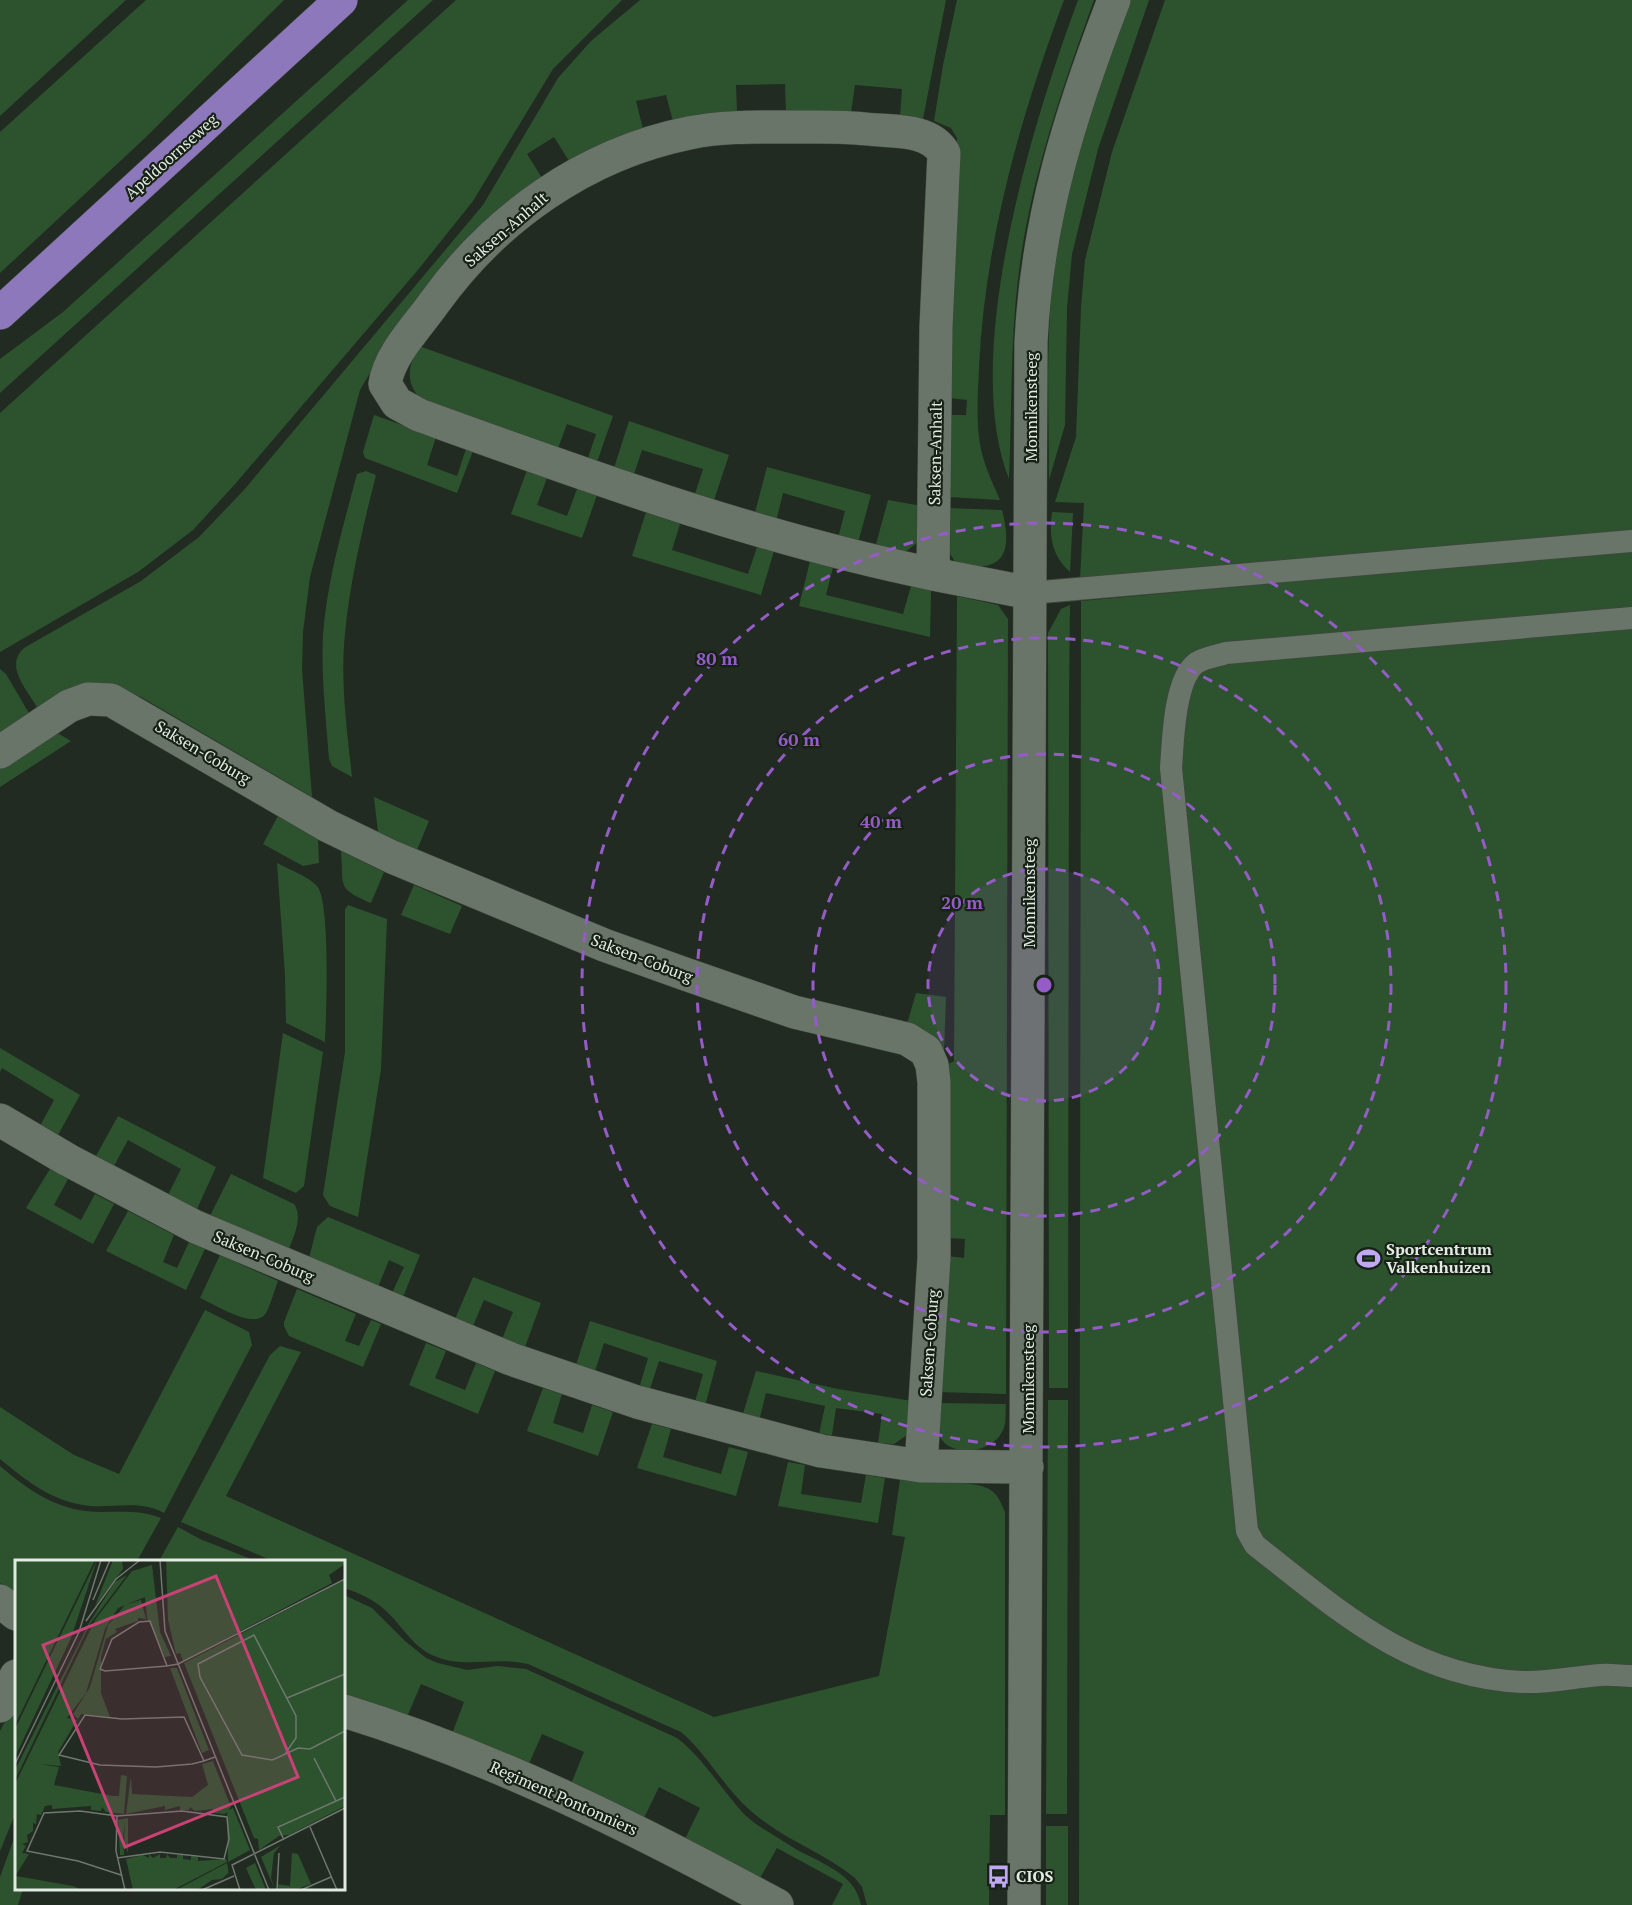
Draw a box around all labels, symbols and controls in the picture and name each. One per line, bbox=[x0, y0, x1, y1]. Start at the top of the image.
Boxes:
street label: Apeldoornseweg bbox=[120, 108, 223, 204]
street label: Saksen-Anhalt bbox=[459, 186, 553, 271]
street label: Monnikensteeg bbox=[1020, 352, 1042, 462]
street label: Saksen-Anhalt bbox=[923, 401, 947, 505]
text: 80 m bbox=[696, 646, 738, 670]
street label: Saksen-Coburg bbox=[151, 715, 255, 789]
text: 60 m bbox=[778, 727, 820, 751]
text: 40 m bbox=[860, 809, 902, 833]
street label: Monnikensteeg bbox=[1018, 838, 1040, 948]
text: 20 m bbox=[941, 890, 983, 914]
street label: Saksen-Coburg bbox=[588, 928, 697, 988]
centre of rings bbox=[1034, 975, 1054, 995]
street label: Saksen-Coburg bbox=[210, 1225, 318, 1287]
place label: Sportcentrum Valkenhuizen bbox=[1386, 1238, 1492, 1278]
sports icon: Sportcentrum Valkenhuizen bbox=[1355, 1245, 1381, 1271]
street label: Saksen-Coburg bbox=[914, 1288, 944, 1397]
street label: Monnikensteeg bbox=[1017, 1324, 1039, 1434]
inset map bbox=[15, 1560, 345, 1890]
street label: Regiment Pontonniers bbox=[487, 1756, 641, 1841]
bus stop icon: CIOS bbox=[985, 1863, 1011, 1889]
place label: CIOS bbox=[1016, 1865, 1053, 1887]

